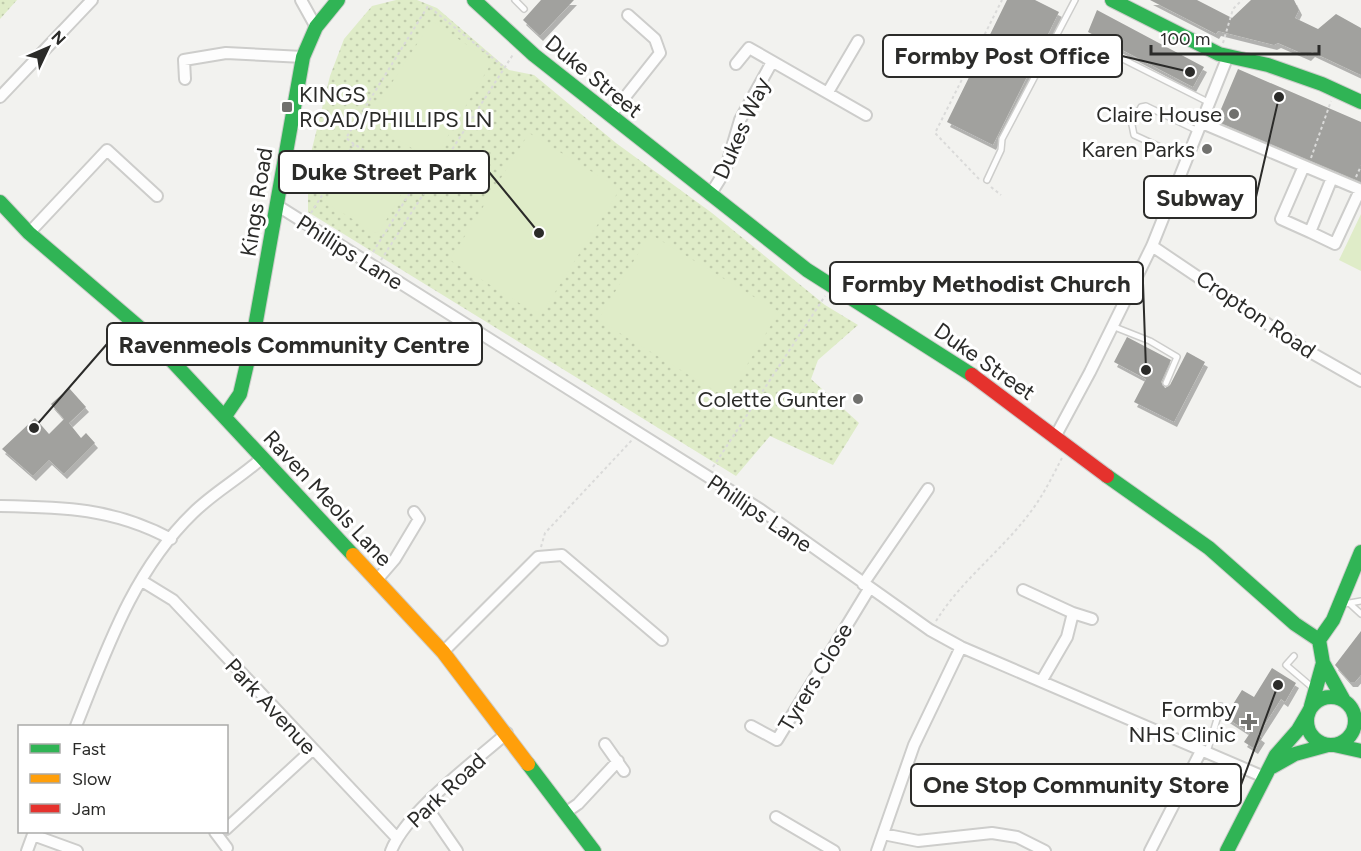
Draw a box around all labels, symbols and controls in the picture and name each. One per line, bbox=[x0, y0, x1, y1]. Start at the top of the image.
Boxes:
north arrow bbox=[18, 18, 78, 78]
scale bar bbox=[1151, 18, 1319, 56]
text: N bbox=[47, 27, 70, 49]
text: 100 m bbox=[1160, 28, 1210, 50]
street label: Duke Street bbox=[540, 29, 648, 124]
callout: Formby Post Office bbox=[883, 35, 1122, 77]
text: Formby Post Office bbox=[894, 41, 1110, 70]
street label: Dukes Way bbox=[707, 73, 776, 183]
place label: KINGS ROAD/PHILLIPS LN bbox=[299, 81, 493, 133]
marker: KINGS ROAD/PHILLIPS LN bbox=[280, 100, 294, 114]
place label: Claire House bbox=[1096, 101, 1222, 128]
marker: Claire House bbox=[1227, 107, 1241, 121]
place label: Karen Parks bbox=[1081, 136, 1195, 163]
marker: Karen Parks bbox=[1200, 142, 1214, 156]
street label: Kings Road bbox=[235, 146, 278, 259]
callout: Duke Street Park bbox=[279, 151, 489, 193]
text: Duke Street Park bbox=[291, 157, 477, 186]
callout: Subway bbox=[1144, 176, 1256, 218]
text: Subway bbox=[1156, 183, 1244, 212]
street label: Phillips Lane bbox=[291, 209, 408, 296]
callout: Formby Methodist Church bbox=[830, 262, 1143, 304]
street label: Cropton Road bbox=[1191, 265, 1321, 364]
text: Formby Methodist Church bbox=[841, 269, 1131, 298]
street label: Duke Street bbox=[929, 317, 1040, 406]
callout: Ravenmeols Community Centre bbox=[107, 323, 482, 365]
text: Ravenmeols Community Centre bbox=[118, 330, 470, 359]
place label: Colette Gunter bbox=[698, 386, 847, 413]
marker: Colette Gunter bbox=[851, 392, 865, 406]
street label: Raven Meols Lane bbox=[258, 425, 398, 572]
street label: Phillips Lane bbox=[702, 469, 817, 558]
street label: Tyrers Close bbox=[772, 618, 858, 736]
street label: Park Avenue bbox=[219, 653, 322, 760]
place label: Formby NHS Clinic bbox=[1128, 696, 1236, 748]
marker: Formby NHS Clinic bbox=[1240, 713, 1258, 731]
legend bbox=[18, 725, 228, 833]
text: Fast bbox=[72, 738, 106, 760]
street label: Park Road bbox=[401, 747, 491, 834]
callout: One Stop Community Store bbox=[911, 764, 1241, 806]
text: Slow bbox=[72, 768, 111, 790]
text: One Stop Community Store bbox=[923, 770, 1229, 799]
text: Jam bbox=[72, 798, 106, 820]

